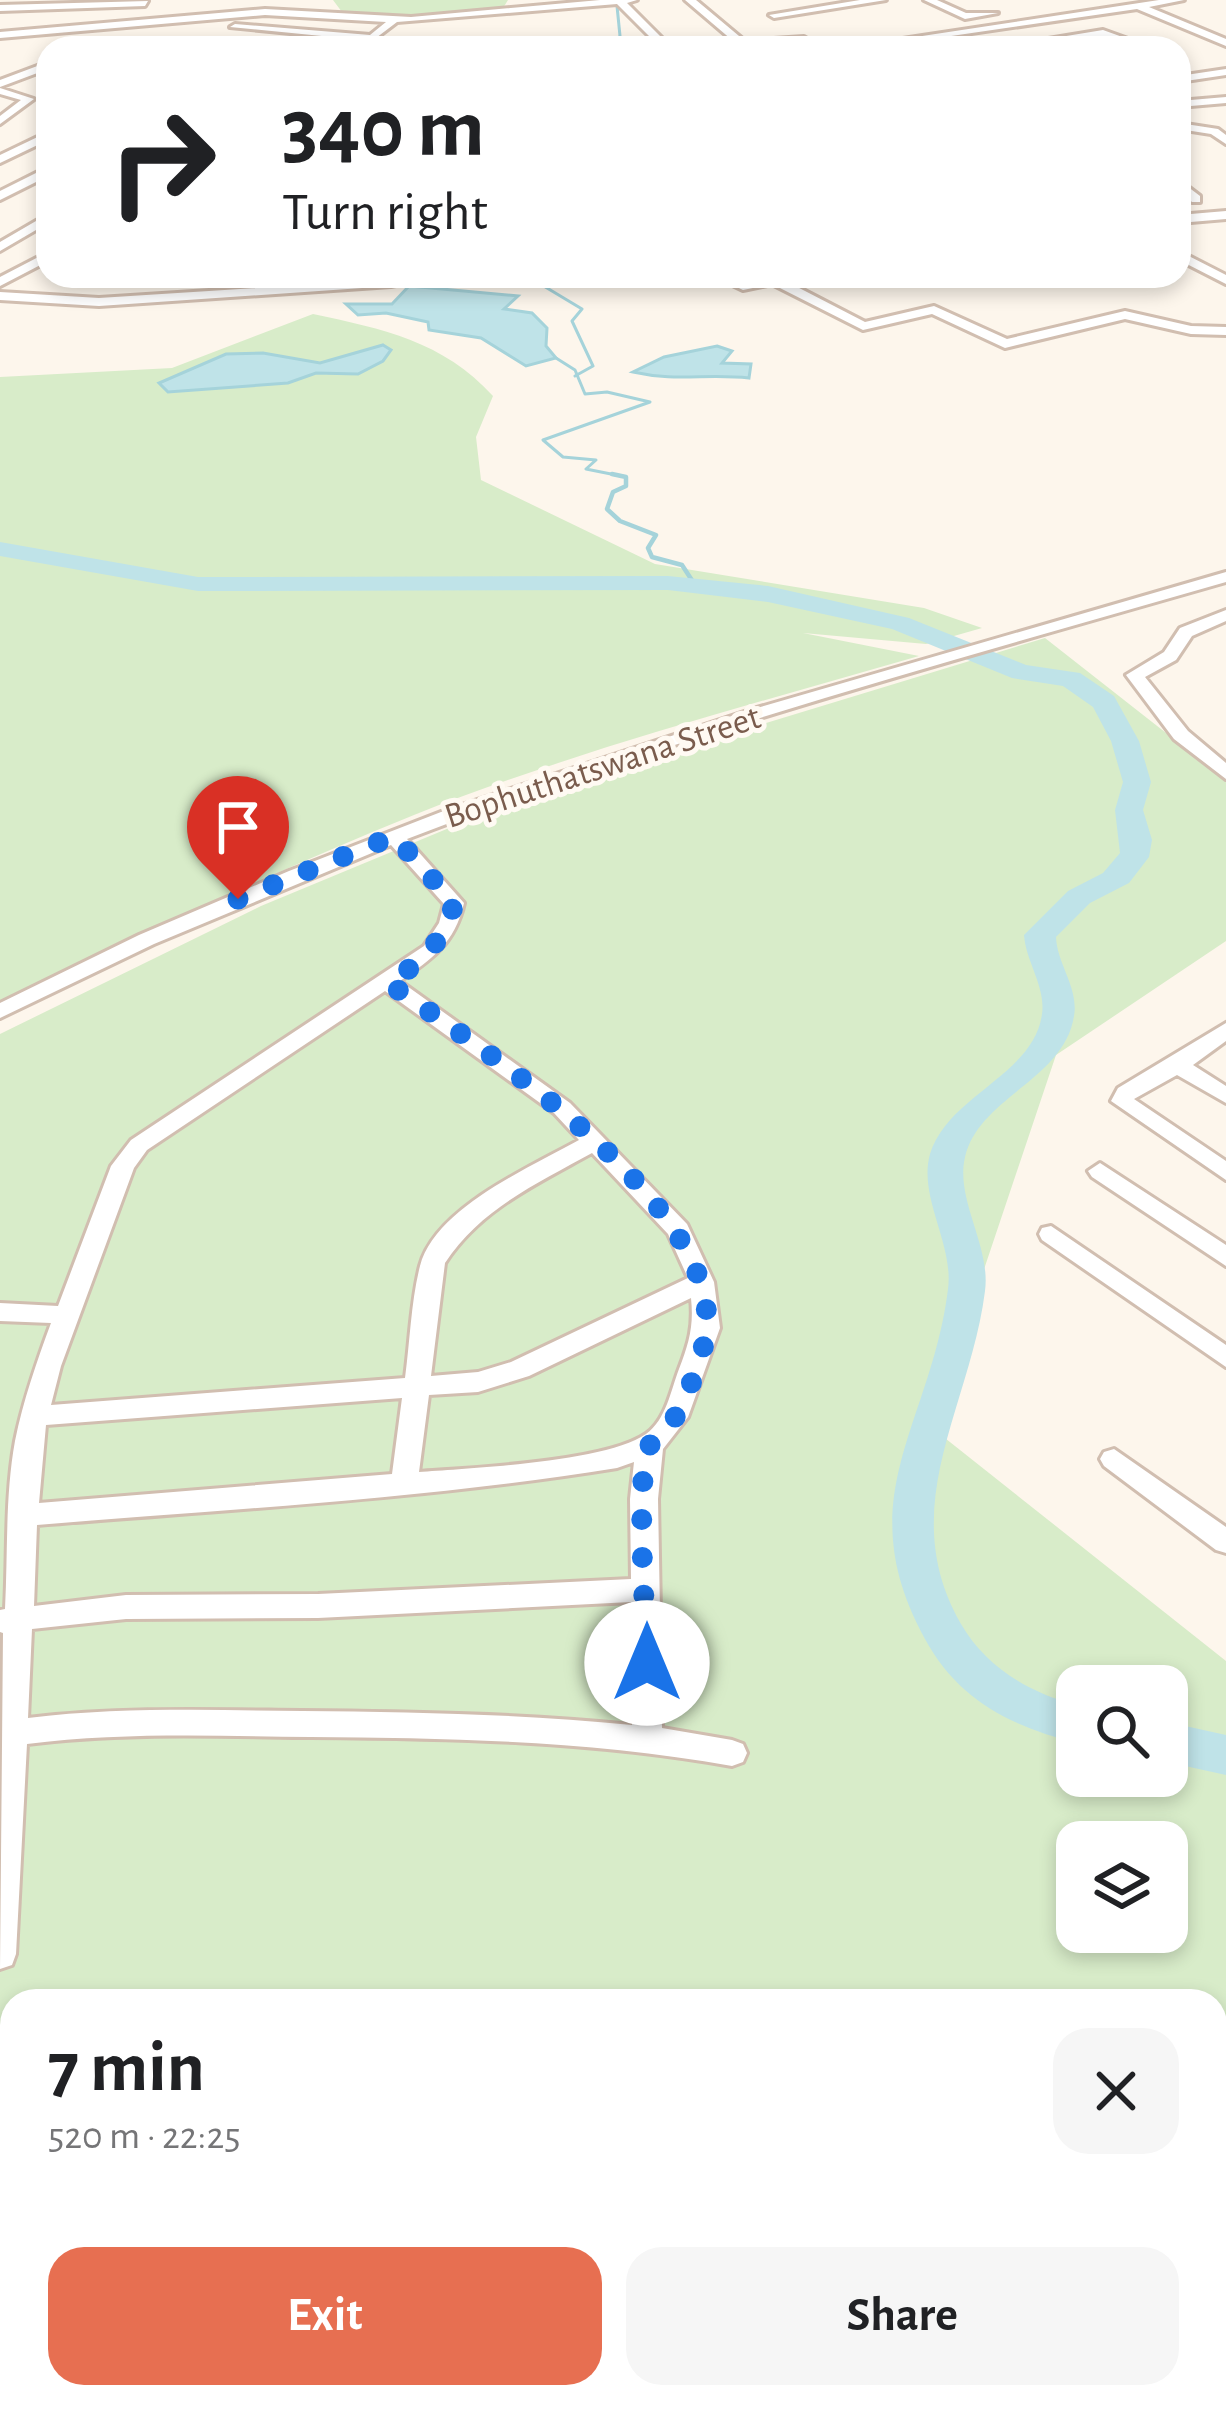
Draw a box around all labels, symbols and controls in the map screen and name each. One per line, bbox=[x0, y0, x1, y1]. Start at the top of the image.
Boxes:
icon: right bbox=[84, 84, 240, 240]
text: 340 m bbox=[282, 88, 485, 172]
text: Turn right bbox=[282, 186, 488, 240]
street label: Bophuthatswana Street bbox=[440, 699, 765, 835]
pin bbox=[187, 776, 289, 899]
icon: arrive bbox=[205, 794, 271, 860]
position arrow bbox=[584, 1600, 710, 1726]
map controls bbox=[1056, 1665, 1188, 1953]
button: search bbox=[1056, 1665, 1188, 1797]
button: layers bbox=[1056, 1821, 1188, 1953]
button: close bbox=[1053, 2028, 1179, 2154]
text: 7 min bbox=[48, 2032, 205, 2104]
text: 520 m · 22:25 bbox=[48, 2117, 241, 2156]
button: Exit bbox=[48, 2247, 602, 2385]
button: Share bbox=[626, 2247, 1179, 2385]

